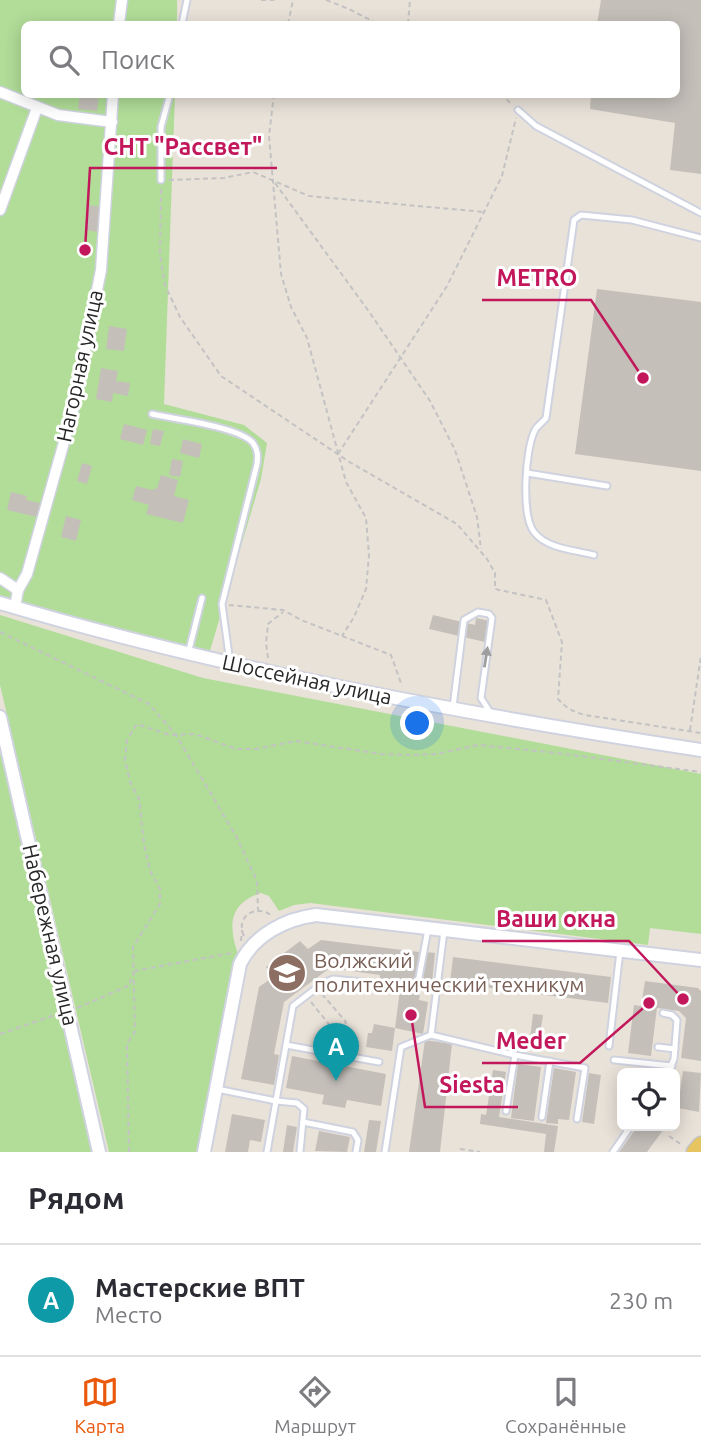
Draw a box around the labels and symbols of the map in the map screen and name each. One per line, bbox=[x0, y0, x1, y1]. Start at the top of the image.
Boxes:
callout: СНТ "Рассвет" bbox=[90, 124, 277, 168]
text: СНТ "Рассвет" bbox=[104, 134, 262, 159]
callout: METRO bbox=[482, 256, 591, 300]
text: METRO bbox=[497, 265, 577, 290]
street label: Нагорная улица bbox=[51, 287, 107, 444]
one-way arrow bbox=[481, 645, 492, 667]
street label: Шоссейная улица bbox=[220, 649, 394, 709]
your location bbox=[400, 706, 434, 740]
street label: Набережная улица bbox=[18, 842, 84, 1028]
callout: Ваши окна bbox=[482, 897, 629, 941]
text: Ваши окна bbox=[496, 906, 616, 931]
place label: Волжский политехнический техникум bbox=[314, 948, 585, 996]
school or university icon: Волжский политехнический техникум bbox=[266, 952, 308, 994]
callout: Meder bbox=[482, 1019, 580, 1063]
pin: A bbox=[313, 1023, 359, 1081]
text: Meder bbox=[496, 1028, 567, 1053]
callout: Siesta bbox=[425, 1063, 518, 1107]
text: Siesta bbox=[439, 1072, 505, 1097]

